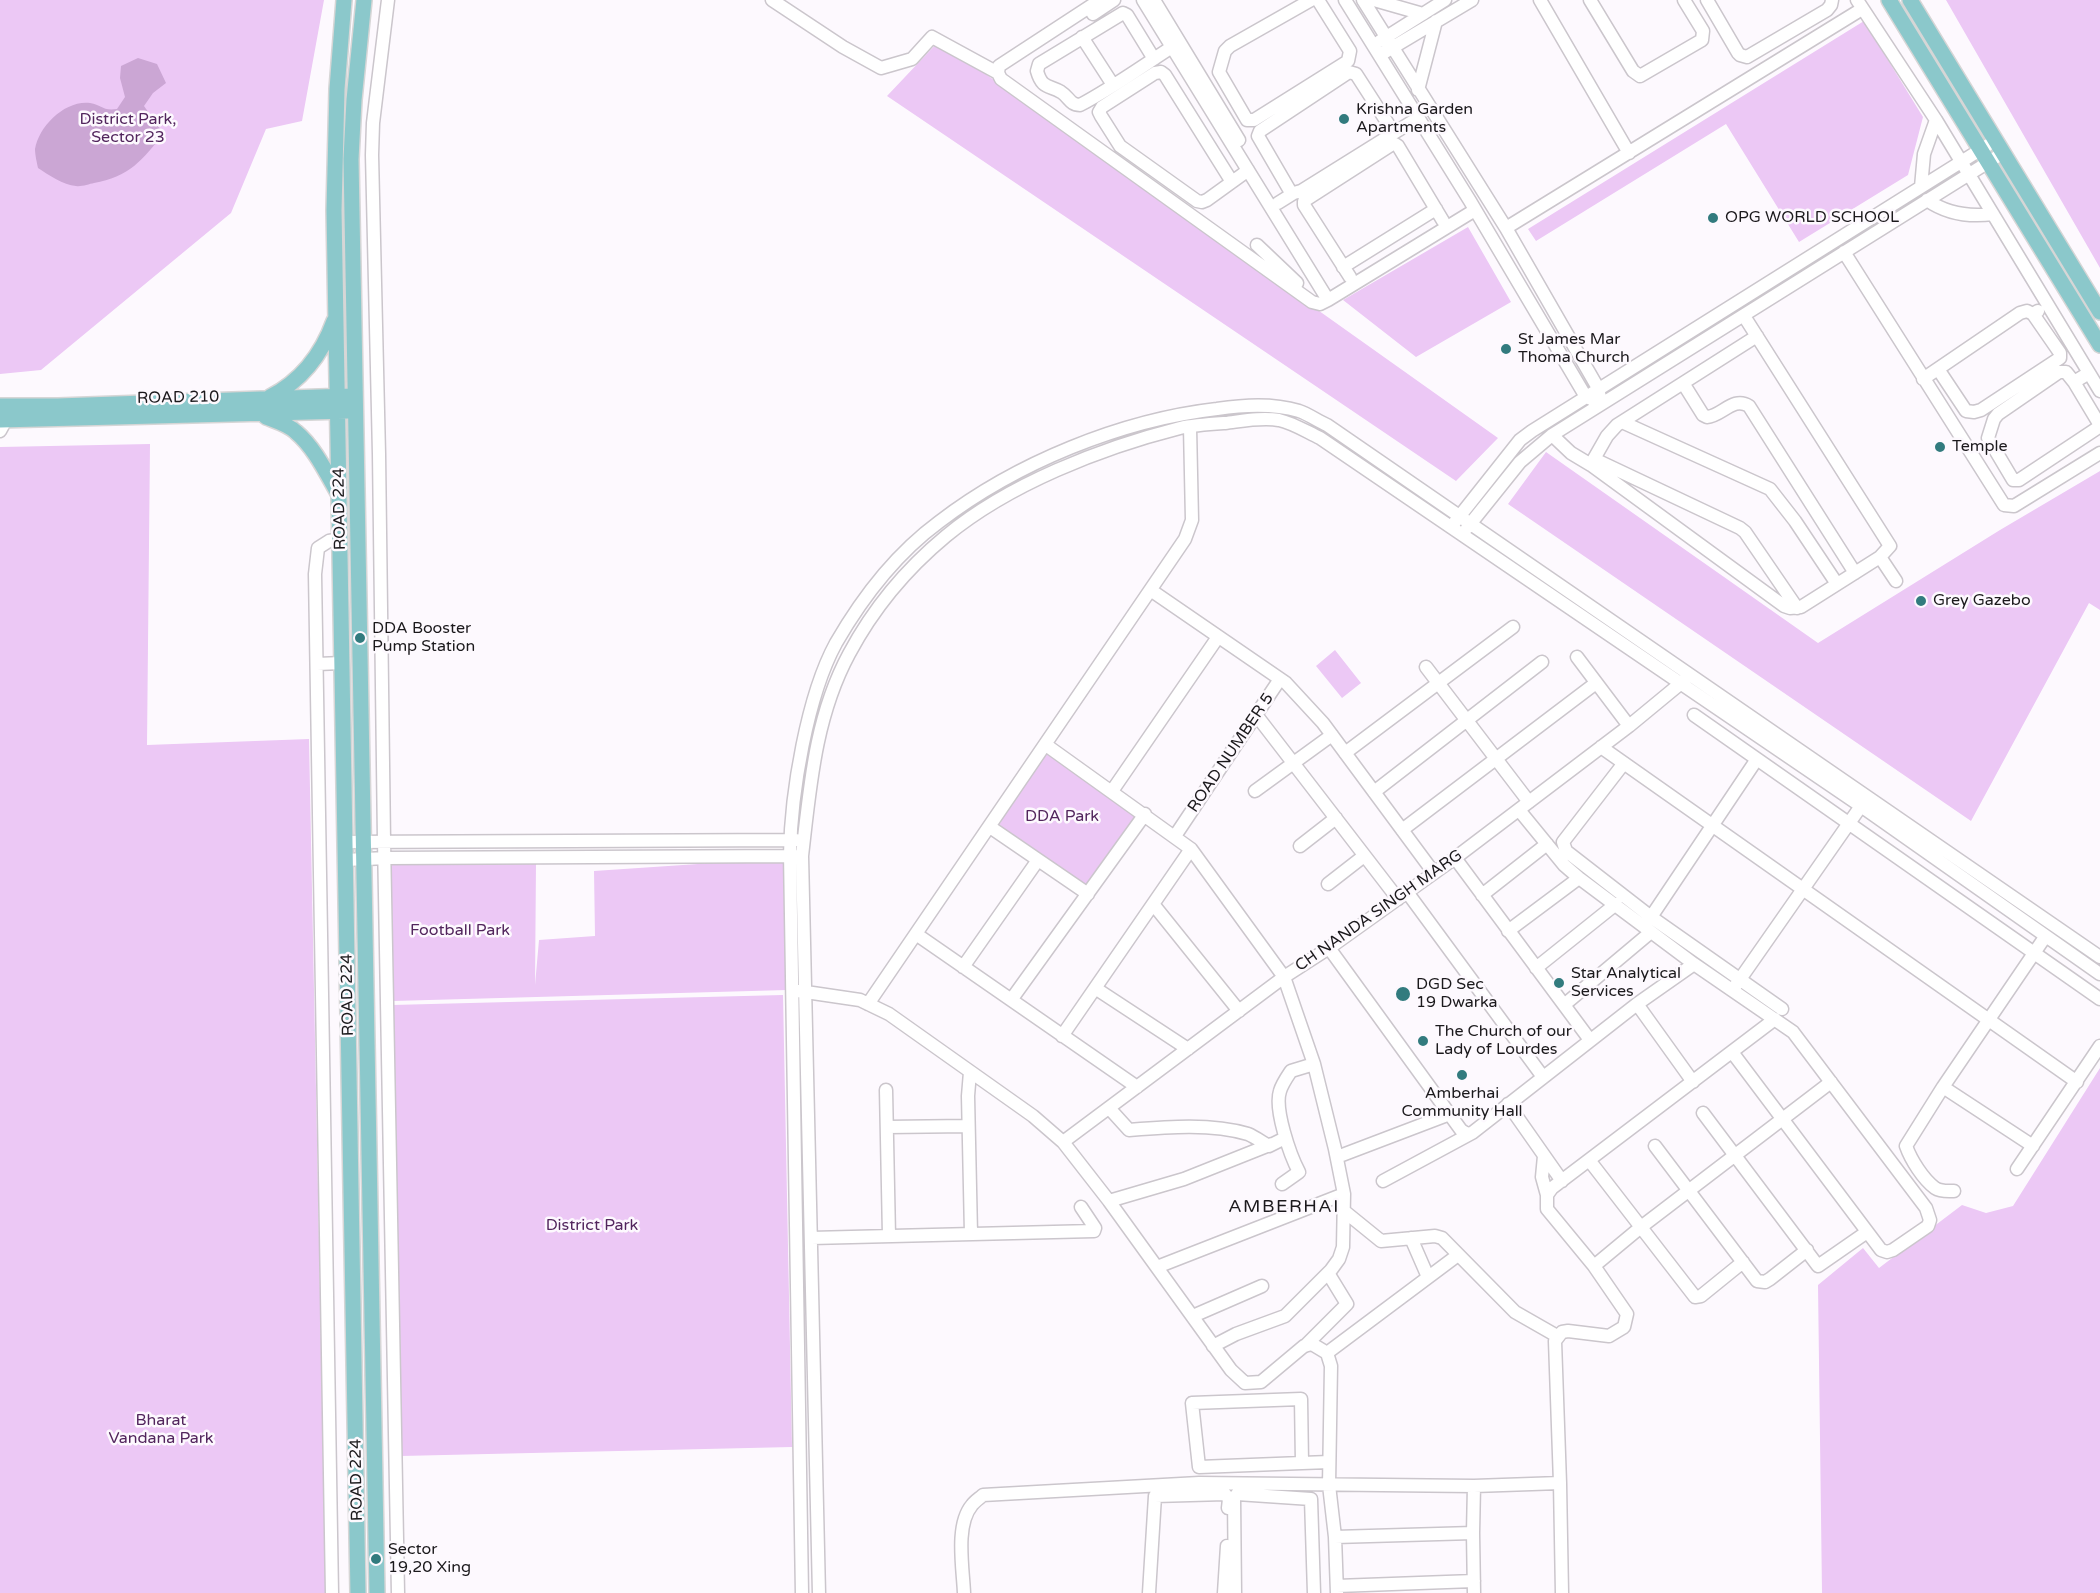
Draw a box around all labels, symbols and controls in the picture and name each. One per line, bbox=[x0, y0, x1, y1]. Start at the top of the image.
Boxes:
place label: Krishna Garden Apartments bbox=[1356, 100, 1473, 138]
park label: District Park, Sector 23 bbox=[80, 110, 176, 148]
marker: Krishna Garden Apartments bbox=[1337, 112, 1351, 126]
place label: OPG WORLD SCHOOL bbox=[1725, 208, 1899, 228]
marker: OPG WORLD SCHOOL bbox=[1706, 211, 1720, 225]
place label: St James Mar Thoma Church bbox=[1518, 330, 1630, 368]
marker: St James Mar Thoma Church bbox=[1499, 342, 1513, 356]
street label: ROAD 210 bbox=[137, 388, 219, 408]
place label: Temple bbox=[1952, 437, 2008, 457]
marker: Temple bbox=[1933, 440, 1947, 454]
street label: ROAD 224 bbox=[330, 468, 350, 550]
place label: Grey Gazebo bbox=[1933, 591, 2031, 611]
marker: Grey Gazebo bbox=[1914, 594, 1928, 608]
place label: DDA Booster Pump Station bbox=[372, 619, 475, 657]
marker: DDA Booster Pump Station bbox=[353, 631, 367, 645]
street label: ROAD NUMBER 5 bbox=[1184, 690, 1278, 816]
park label: DDA Park bbox=[1025, 807, 1099, 827]
street label: CH NANDA SINGH MARG bbox=[1292, 846, 1466, 976]
park label: Football Park bbox=[410, 921, 510, 941]
street label: ROAD 224 bbox=[338, 954, 358, 1036]
place label: Star Analytical Services bbox=[1571, 964, 1681, 1002]
place label: DGD Sec 19 Dwarka bbox=[1416, 975, 1498, 1013]
marker: Star Analytical Services bbox=[1552, 976, 1566, 990]
marker: DGD Sec 19 Dwarka bbox=[1394, 985, 1412, 1003]
place label: The Church of our Lady of Lourdes bbox=[1435, 1022, 1572, 1060]
marker: The Church of our Lady of Lourdes bbox=[1416, 1034, 1430, 1048]
marker: Amberhai Community Hall bbox=[1455, 1068, 1469, 1082]
place label: Amberhai Community Hall bbox=[1401, 1084, 1523, 1122]
district label: AMBERHAI bbox=[1228, 1196, 1340, 1218]
park label: District Park bbox=[546, 1216, 638, 1236]
park label: Bharat Vandana Park bbox=[108, 1411, 214, 1449]
street label: ROAD 224 bbox=[347, 1439, 367, 1521]
place label: Sector 19,20 Xing bbox=[388, 1540, 471, 1578]
marker: Sector 19,20 Xing bbox=[369, 1552, 383, 1566]

